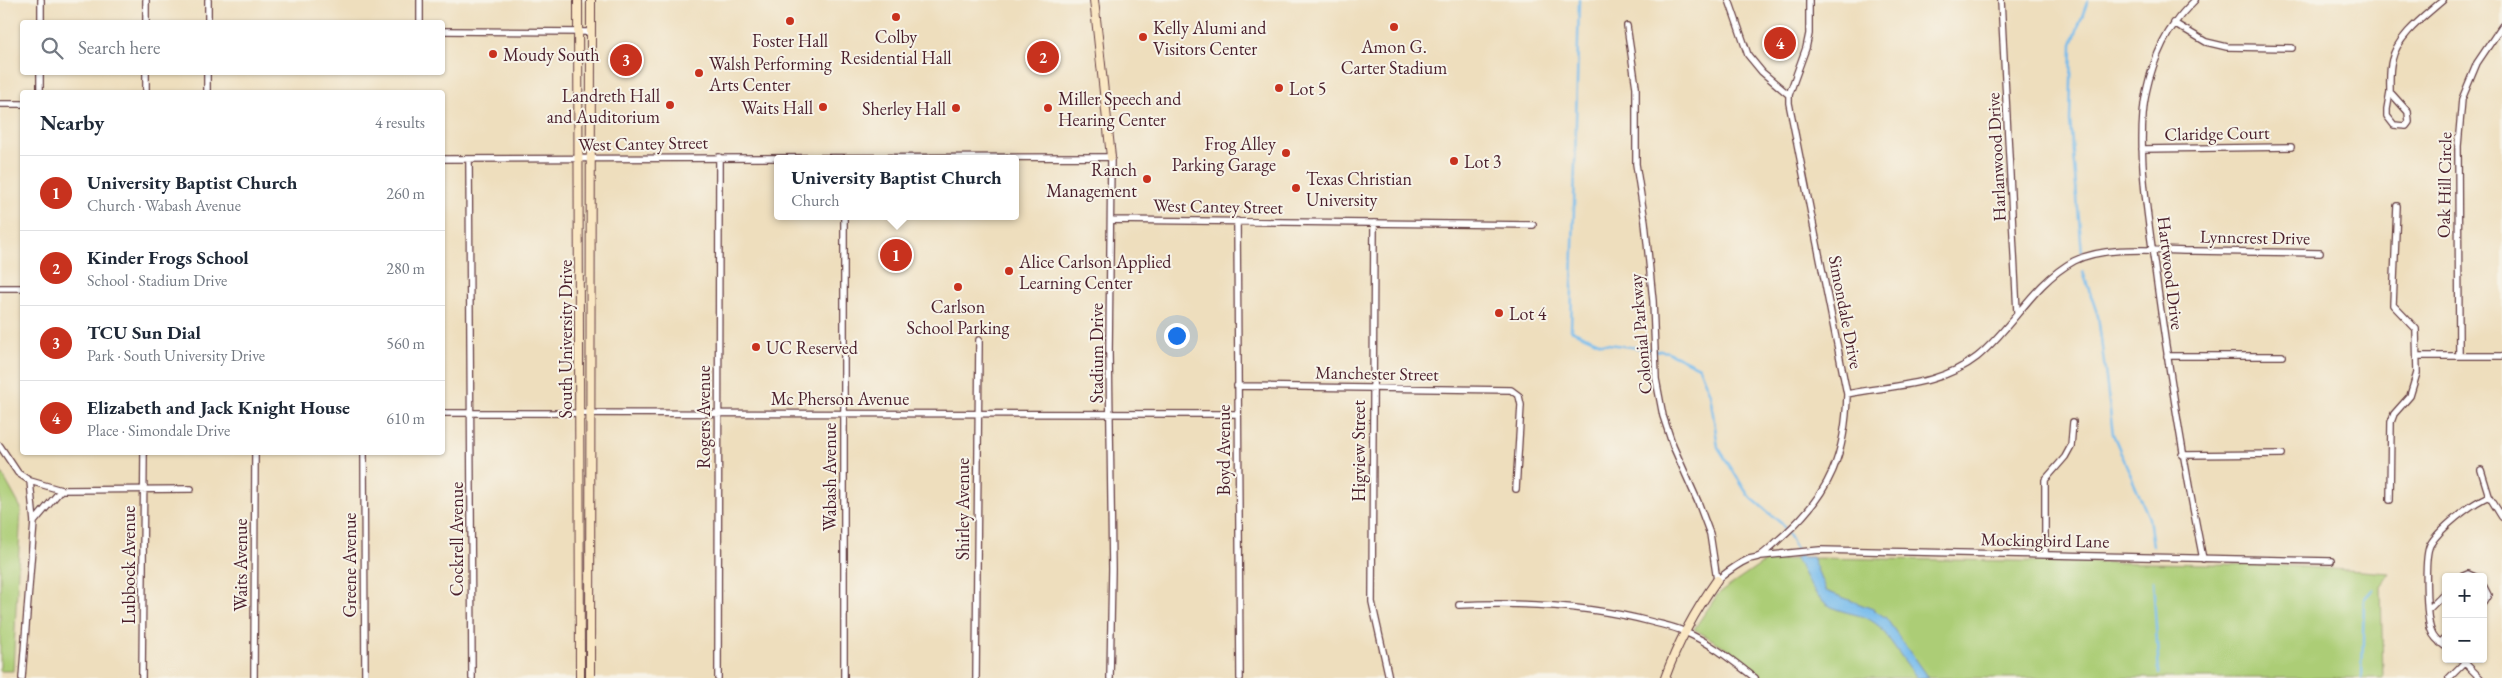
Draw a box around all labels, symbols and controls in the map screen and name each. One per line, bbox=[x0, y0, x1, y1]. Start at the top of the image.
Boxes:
marker: Colby Residential Hall bbox=[890, 11, 902, 23]
marker: Foster Hall bbox=[784, 15, 796, 27]
place label: Kelly Alumi and Visitors Center bbox=[1153, 16, 1267, 60]
search box bbox=[20, 20, 445, 75]
marker: Amon G. Carter Stadium bbox=[1388, 21, 1400, 33]
pin: 4 bbox=[1764, 24, 1796, 62]
place label: Colby Residential Hall bbox=[840, 25, 952, 69]
place label: Foster Hall bbox=[752, 29, 828, 52]
marker: Kelly Alumi and Visitors Center bbox=[1137, 31, 1149, 43]
icon: search bbox=[38, 34, 66, 62]
text: Search here bbox=[78, 35, 160, 60]
place label: Amon G. Carter Stadium bbox=[1341, 35, 1447, 79]
pin: 2 bbox=[1027, 38, 1059, 76]
pin: 3 bbox=[610, 41, 642, 79]
place label: Moudy South bbox=[503, 43, 600, 66]
marker: Moudy South bbox=[487, 48, 499, 60]
place label: Walsh Performing Arts Center bbox=[708, 52, 832, 96]
marker: Walsh Performing Arts Center bbox=[693, 67, 705, 79]
place label: Lot 5 bbox=[1289, 77, 1326, 100]
marker: Lot 5 bbox=[1273, 82, 1285, 94]
place label: Landreth Hall and Auditorium bbox=[547, 84, 660, 128]
place label: Miller Speech and Hearing Center bbox=[1058, 87, 1182, 131]
street label: Harlanwood Drive bbox=[1981, 92, 2011, 222]
place label: Waits Hall bbox=[741, 96, 813, 119]
place label: Sherley Hall bbox=[862, 97, 946, 120]
marker: Landreth Hall and Auditorium bbox=[664, 99, 676, 111]
marker: Waits Hall bbox=[817, 101, 829, 113]
marker: Sherley Hall bbox=[950, 102, 962, 114]
marker: Miller Speech and Hearing Center bbox=[1042, 102, 1054, 114]
text: Nearby bbox=[40, 109, 104, 136]
text: 4 results bbox=[375, 112, 425, 133]
street label: Claridge Court bbox=[2164, 121, 2270, 145]
street label: West Cantey Street bbox=[578, 130, 709, 156]
place label: Frog Alley Parking Garage bbox=[1172, 132, 1276, 176]
street label: Oak Hill Circle bbox=[2432, 132, 2456, 238]
marker: Frog Alley Parking Garage bbox=[1280, 147, 1292, 159]
place label: Lot 3 bbox=[1464, 150, 1501, 173]
popup bbox=[774, 155, 1019, 220]
marker: Lot 3 bbox=[1448, 155, 1460, 167]
place label: Ranch Management bbox=[1046, 158, 1137, 202]
text: University Baptist Church bbox=[791, 165, 1002, 190]
place label: Texas Christian University bbox=[1306, 167, 1413, 211]
text: University Baptist Church bbox=[87, 170, 297, 195]
marker: Ranch Management bbox=[1141, 173, 1153, 185]
marker: Texas Christian University bbox=[1290, 182, 1302, 194]
text: 1 bbox=[52, 183, 60, 204]
text: 260 m bbox=[386, 183, 425, 204]
text: Church bbox=[791, 190, 839, 211]
street label: West Cantey Street bbox=[1153, 193, 1284, 219]
text: Church · Wabash Avenue bbox=[87, 195, 241, 216]
street label: Hartwood Drive bbox=[2153, 215, 2189, 331]
street label: Lynncrest Drive bbox=[2200, 225, 2310, 249]
pin: 1 bbox=[880, 236, 912, 274]
text: Kinder Frogs School bbox=[87, 245, 249, 270]
place label: Alice Carlson Applied Learning Center bbox=[1018, 250, 1172, 294]
street label: Simondale Drive bbox=[1824, 253, 1868, 371]
text: 2 bbox=[52, 258, 60, 279]
text: 280 m bbox=[386, 258, 425, 279]
street label: South University Drive bbox=[554, 260, 577, 418]
marker: Alice Carlson Applied Learning Center bbox=[1003, 265, 1015, 277]
text: School · Stadium Drive bbox=[87, 270, 227, 291]
street label: Colonial Parkway bbox=[1623, 272, 1657, 395]
marker: Carlson School Parking bbox=[952, 281, 964, 293]
place label: Carlson School Parking bbox=[907, 295, 1010, 339]
place label: Lot 4 bbox=[1509, 302, 1547, 325]
street label: Stadium Drive bbox=[1085, 303, 1108, 403]
marker: Lot 4 bbox=[1493, 307, 1505, 319]
text: TCU Sun Dial bbox=[87, 320, 201, 345]
your location bbox=[1164, 323, 1190, 349]
text: 3 bbox=[52, 333, 60, 354]
text: 560 m bbox=[386, 333, 425, 354]
place label: UC Reserved bbox=[766, 336, 859, 359]
marker: UC Reserved bbox=[750, 341, 762, 353]
text: Park · South University Drive bbox=[87, 345, 265, 366]
street label: Manchester Street bbox=[1315, 360, 1439, 386]
street label: Rogers Avenue bbox=[692, 365, 715, 469]
street label: Mc Pherson Avenue bbox=[771, 387, 909, 410]
text: Elizabeth and Jack Knight House bbox=[87, 395, 350, 420]
street label: Higview Street bbox=[1347, 400, 1370, 502]
street label: Boyd Avenue bbox=[1212, 405, 1235, 495]
text: 4 bbox=[52, 408, 60, 429]
text: 610 m bbox=[386, 408, 425, 429]
text: Place · Simondale Drive bbox=[87, 420, 230, 441]
street label: Wabash Avenue bbox=[818, 423, 841, 531]
street label: Shirley Avenue bbox=[951, 458, 974, 560]
street label: Cockrell Avenue bbox=[445, 482, 468, 596]
street label: Lubbock Avenue bbox=[117, 506, 140, 624]
street label: Greene Avenue bbox=[338, 513, 361, 617]
street label: Waits Avenue bbox=[229, 518, 252, 612]
street label: Mockingbird Lane bbox=[1980, 527, 2110, 553]
map controls bbox=[2442, 573, 2487, 663]
button: + bbox=[2442, 573, 2487, 618]
button: − bbox=[2442, 618, 2487, 663]

